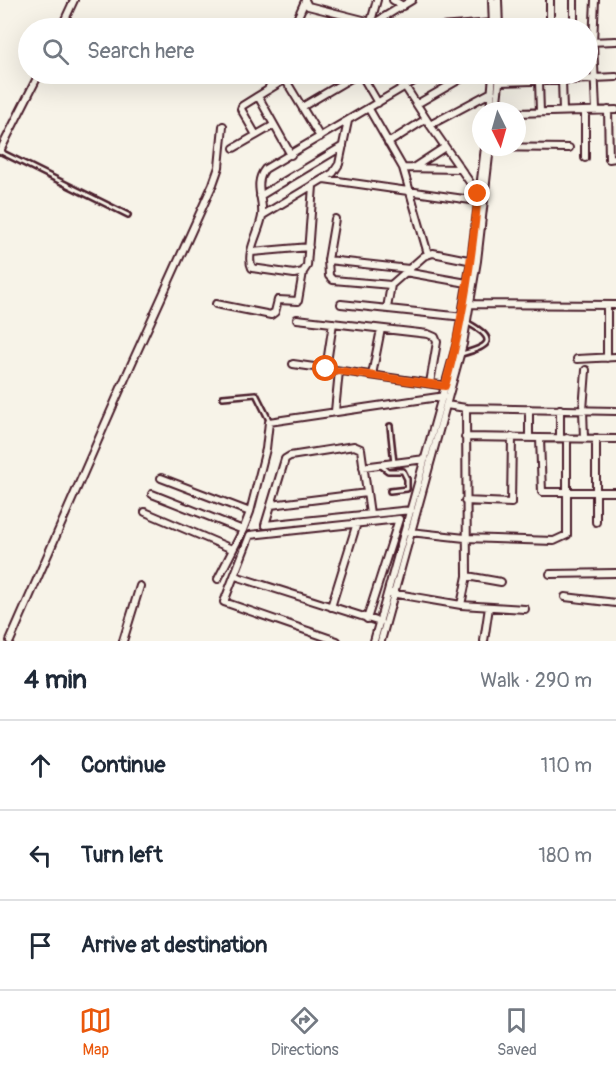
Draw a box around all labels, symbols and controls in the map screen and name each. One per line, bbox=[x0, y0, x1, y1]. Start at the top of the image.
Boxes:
search box bbox=[18, 18, 598, 84]
icon: search bbox=[39, 35, 72, 68]
text: Search here bbox=[87, 37, 194, 65]
north arrow bbox=[472, 102, 526, 156]
route end bbox=[464, 180, 490, 206]
route start bbox=[312, 355, 338, 381]
text: 4 min bbox=[24, 664, 87, 696]
text: Walk · 290 m bbox=[480, 668, 592, 693]
icon: ahead bbox=[24, 749, 57, 782]
text: Continue bbox=[81, 751, 165, 779]
text: 110 m bbox=[541, 753, 592, 778]
icon: left bbox=[24, 839, 57, 872]
text: Turn left bbox=[81, 841, 163, 869]
text: 180 m bbox=[538, 843, 592, 868]
icon: arrive bbox=[24, 929, 57, 962]
text: Arrive at destination bbox=[81, 931, 267, 959]
tab: Map bbox=[79, 1004, 112, 1060]
tab: Directions bbox=[271, 1004, 339, 1060]
tab: Saved bbox=[497, 1004, 537, 1060]

